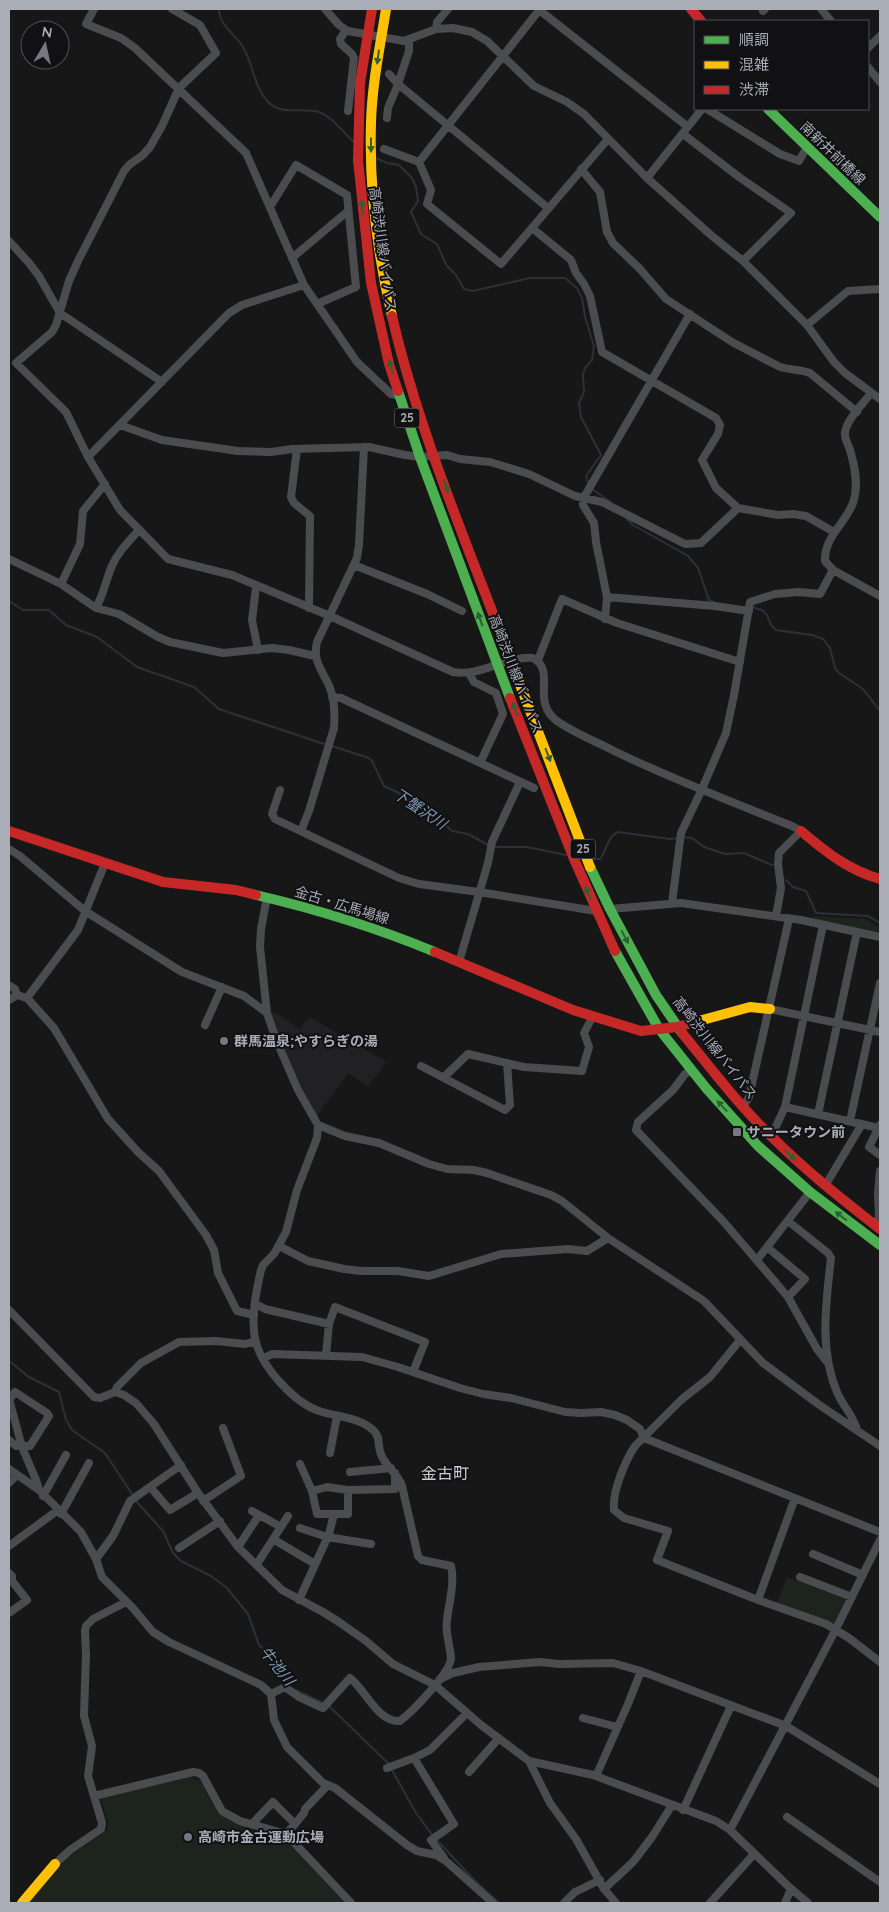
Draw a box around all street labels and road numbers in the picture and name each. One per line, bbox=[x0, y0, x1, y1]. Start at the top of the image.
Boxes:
street label: 南新井前橋線 bbox=[797, 117, 869, 189]
street label: 高崎渋川線バイパス bbox=[365, 185, 401, 313]
road number: 25 bbox=[394, 408, 420, 428]
street label: 高崎渋川線バイパス bbox=[485, 612, 547, 736]
road number: 25 bbox=[570, 840, 596, 859]
street label: 金古・広馬場線 bbox=[293, 882, 391, 928]
street label: 高崎渋川線バイパス bbox=[669, 993, 761, 1103]

